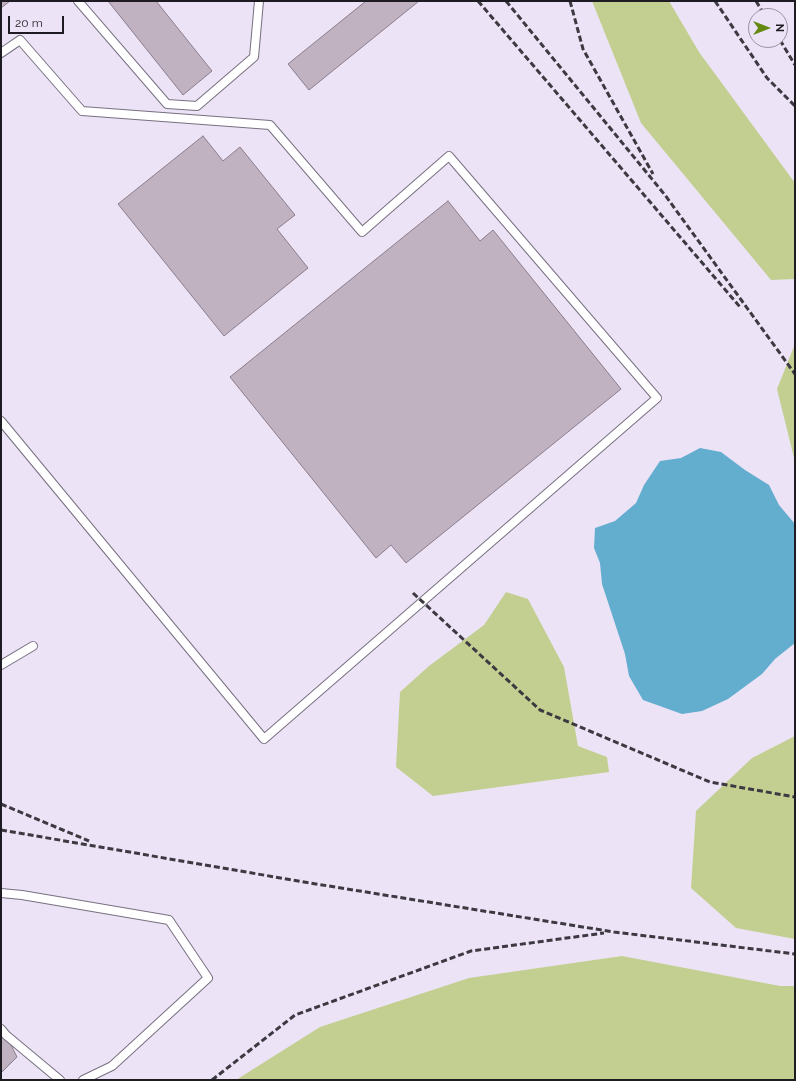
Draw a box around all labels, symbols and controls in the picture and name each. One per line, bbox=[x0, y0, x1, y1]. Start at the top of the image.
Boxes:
scale bar bbox=[10, 8, 66, 34]
north arrow bbox=[748, 8, 788, 48]
text: 20 m bbox=[15, 16, 43, 30]
text: N bbox=[773, 24, 786, 32]

